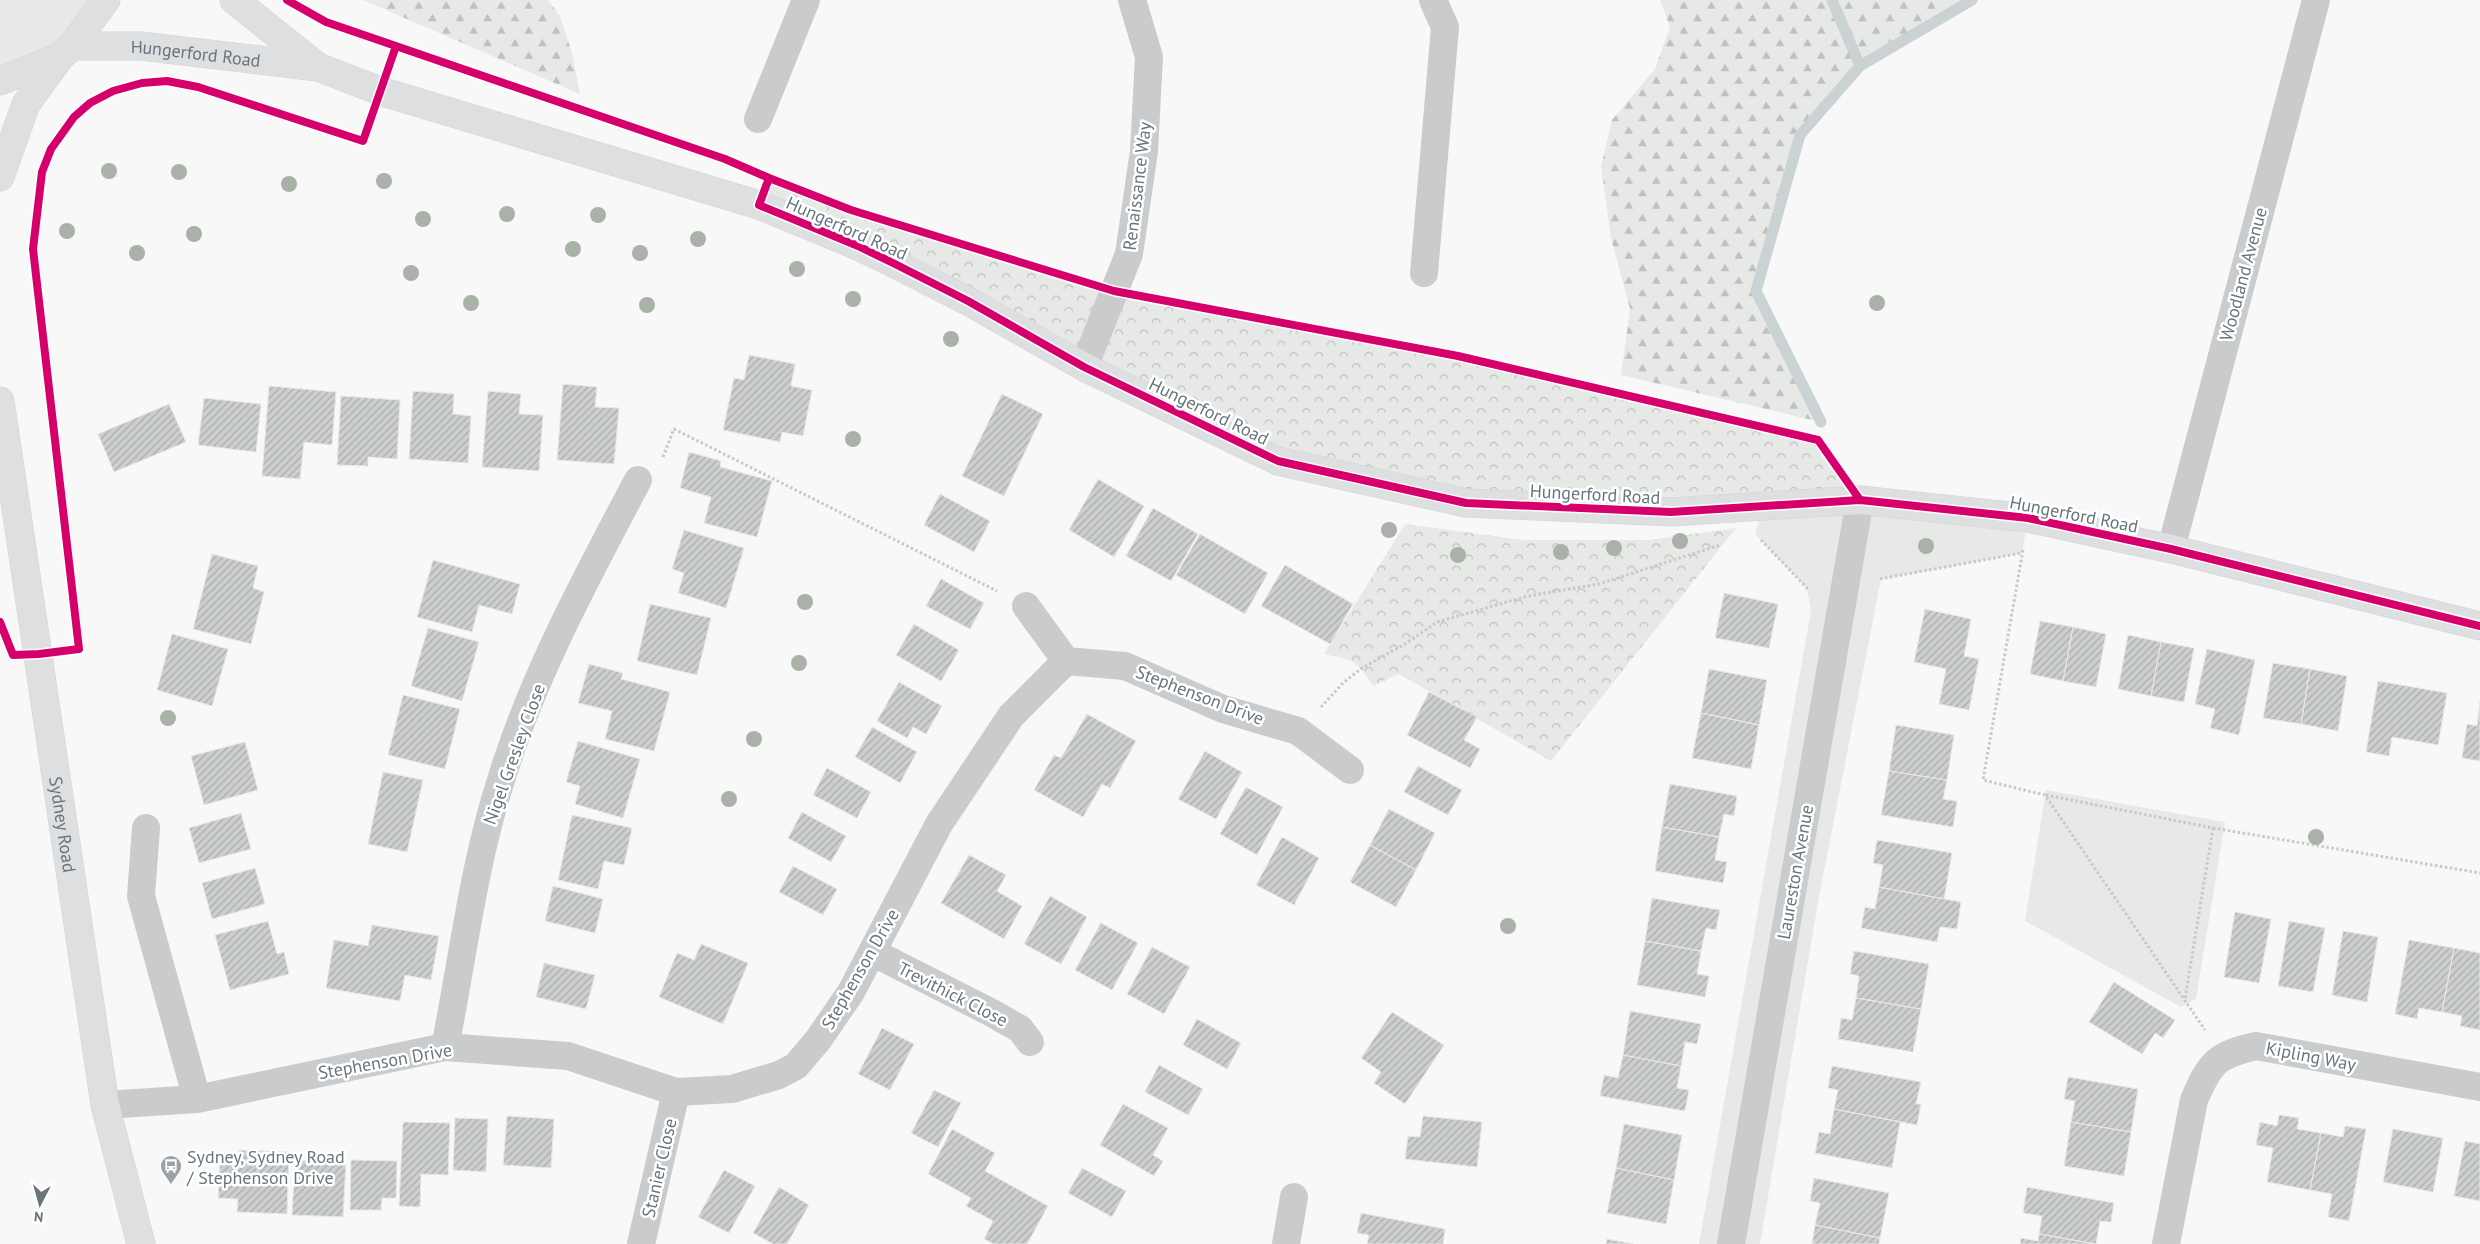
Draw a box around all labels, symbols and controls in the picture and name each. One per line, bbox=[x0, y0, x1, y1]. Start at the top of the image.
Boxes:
street label: Hungerford Road bbox=[131, 35, 262, 72]
street label: Renaissance Way bbox=[1118, 120, 1156, 252]
street label: Hungerford Road bbox=[783, 191, 911, 265]
street label: Woodland Avenue bbox=[2214, 205, 2272, 343]
street label: Hungerford Road bbox=[1145, 372, 1273, 450]
street label: Hungerford Road bbox=[1529, 479, 1661, 509]
street label: Hungerford Road bbox=[2008, 490, 2140, 538]
street label: Stephenson Drive bbox=[1133, 660, 1267, 730]
street label: Nigel Gresley Close bbox=[478, 680, 550, 828]
street label: Sydney Road bbox=[45, 775, 82, 874]
street label: Laureston Avenue bbox=[1772, 803, 1818, 941]
street label: Stephenson Drive bbox=[816, 905, 904, 1033]
street label: Trevithick Close bbox=[894, 956, 1012, 1032]
street label: Kipling Way bbox=[2264, 1036, 2358, 1076]
street label: Stephenson Drive bbox=[316, 1038, 454, 1084]
street label: Stanier Close bbox=[636, 1116, 682, 1220]
place label: Sydney, Sydney Road / Stephenson Drive bbox=[186, 1145, 345, 1189]
bus stop icon: Sydney, Sydney Road / Stephenson Drive bbox=[159, 1154, 183, 1185]
north arrow bbox=[15, 1179, 65, 1229]
text: N bbox=[33, 1207, 44, 1226]

